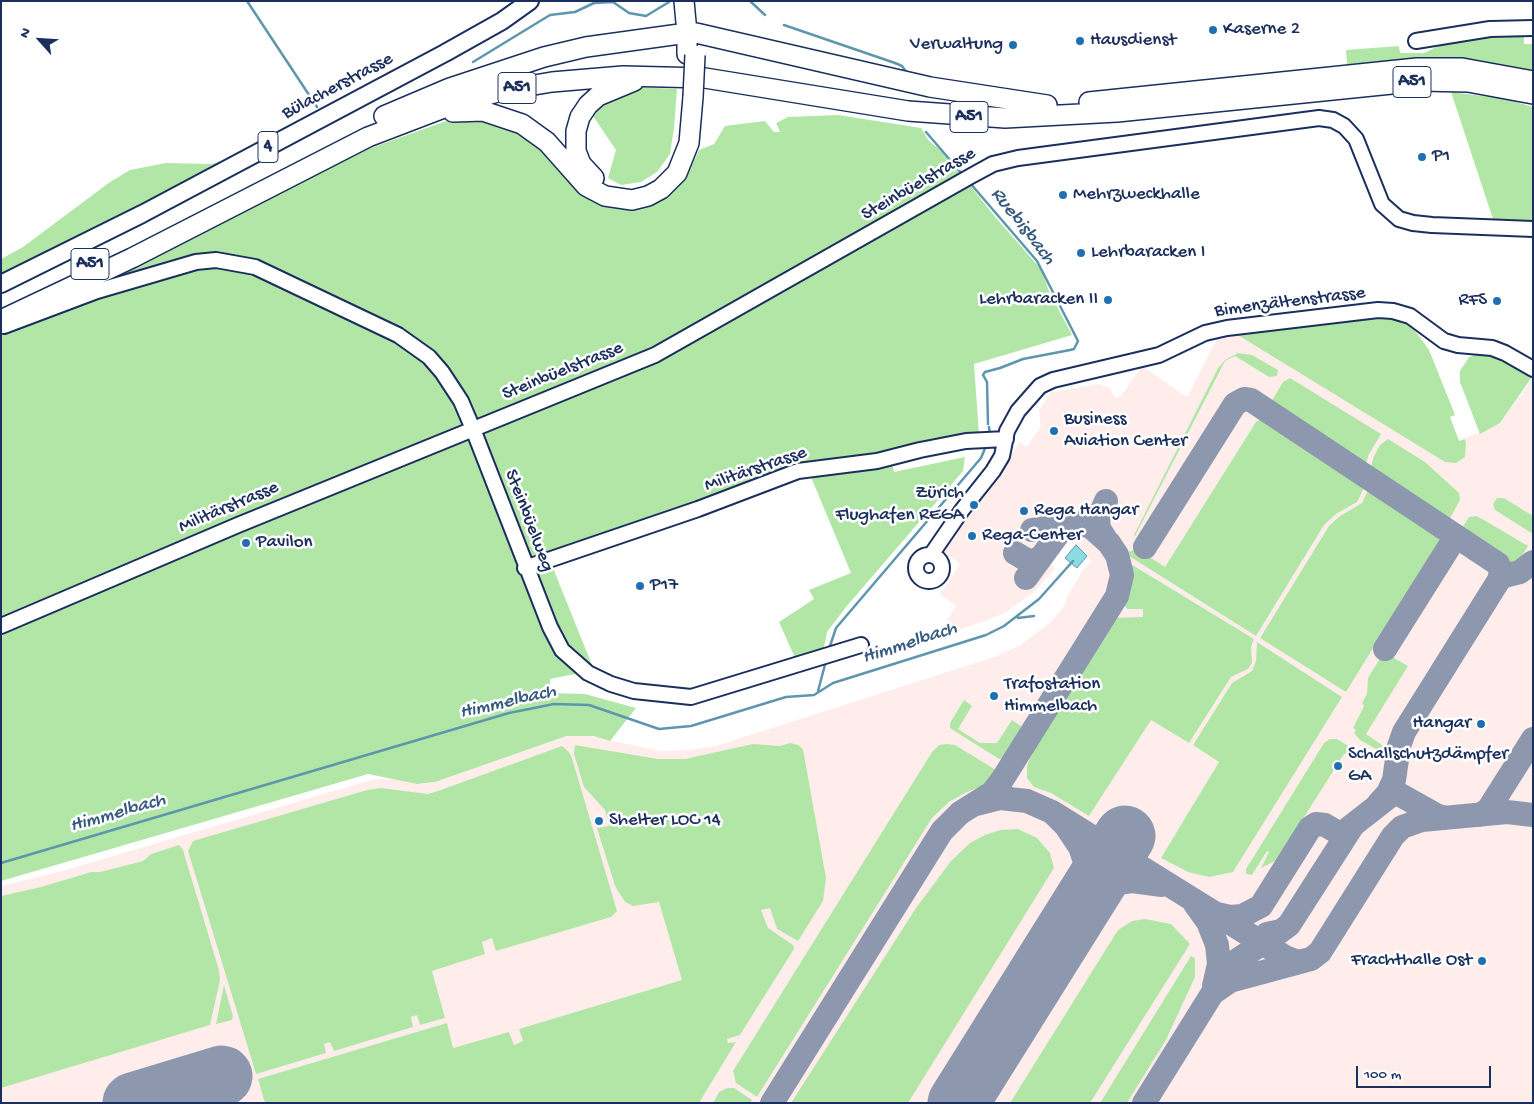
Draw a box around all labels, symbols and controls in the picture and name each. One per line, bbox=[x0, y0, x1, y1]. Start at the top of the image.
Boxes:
north arrow bbox=[15, 15, 65, 65]
place label: Kaserne 2 bbox=[1223, 19, 1300, 41]
marker: Kaserne 2 bbox=[1207, 24, 1219, 36]
text: N bbox=[16, 25, 36, 41]
place label: Hausdienst bbox=[1090, 30, 1176, 52]
place label: Verwaltung bbox=[910, 34, 1003, 56]
marker: Hausdienst bbox=[1074, 35, 1086, 47]
marker: Verwaltung bbox=[1007, 39, 1019, 51]
street label: Bülacherstrasse bbox=[279, 48, 397, 126]
road number: A51 bbox=[1393, 66, 1431, 98]
road number: A51 bbox=[498, 73, 536, 104]
road number: A51 bbox=[950, 101, 988, 132]
road number: 4 bbox=[258, 132, 278, 162]
street label: Steinbüelstrasse bbox=[858, 143, 980, 227]
place label: P1 bbox=[1432, 146, 1450, 168]
marker: P1 bbox=[1416, 151, 1428, 163]
water label: Ruebisbach bbox=[984, 184, 1060, 270]
place label: Mehrzweckhalle bbox=[1073, 184, 1200, 206]
marker: Mehrzweckhalle bbox=[1057, 189, 1069, 201]
place label: Lehrbaracken I bbox=[1091, 242, 1205, 264]
marker: Lehrbaracken I bbox=[1075, 247, 1087, 259]
road number: A51 bbox=[71, 248, 109, 280]
street label: Bimenzältenstrasse bbox=[1213, 282, 1367, 324]
place label: Lehrbaracken II bbox=[979, 289, 1098, 311]
place label: RFS bbox=[1458, 290, 1487, 312]
marker: Lehrbaracken II bbox=[1102, 294, 1114, 306]
marker: RFS bbox=[1491, 295, 1503, 307]
street label: Steinbüelstrasse bbox=[499, 337, 627, 407]
place label: Business Aviation Center bbox=[1064, 409, 1187, 453]
marker: Business Aviation Center bbox=[1048, 425, 1060, 437]
street label: Militärstrasse bbox=[702, 442, 810, 498]
street label: Steinbüelweg bbox=[498, 467, 558, 575]
street label: Militärstrasse bbox=[176, 477, 282, 539]
place label: Zürich Flughafen REGA bbox=[835, 483, 964, 527]
marker: Zürich Flughafen REGA bbox=[968, 499, 980, 511]
place label: Rega Hangar bbox=[1034, 500, 1138, 522]
marker: Rega Hangar bbox=[1018, 505, 1030, 517]
place label: Rega-Center bbox=[982, 525, 1083, 547]
marker: Rega-Center bbox=[966, 530, 978, 542]
place label: Pavilon bbox=[256, 532, 313, 554]
marker: Pavilon bbox=[240, 537, 252, 549]
place label: P17 bbox=[650, 575, 678, 597]
marker: P17 bbox=[634, 580, 646, 592]
water label: Himmelbach bbox=[860, 617, 960, 671]
place label: Trafostation Himmelbach bbox=[1004, 674, 1100, 718]
water label: Himmelbach bbox=[458, 680, 558, 726]
marker: Trafostation Himmelbach bbox=[988, 690, 1000, 702]
place label: Hangar bbox=[1412, 713, 1471, 735]
marker: Hangar bbox=[1475, 718, 1487, 730]
place label: Schallschutzdämpfer GA bbox=[1348, 744, 1508, 788]
marker: Schallschutzdämpfer GA bbox=[1332, 760, 1344, 772]
water label: Himmelbach bbox=[68, 789, 168, 839]
place label: Shelter LOC 14 bbox=[609, 810, 721, 832]
marker: Shelter LOC 14 bbox=[593, 815, 605, 827]
place label: Frachthalle Ost bbox=[1351, 950, 1472, 972]
marker: Frachthalle Ost bbox=[1476, 955, 1488, 967]
scale bar bbox=[1359, 1056, 1494, 1088]
text: 100 m bbox=[1364, 1066, 1401, 1084]

